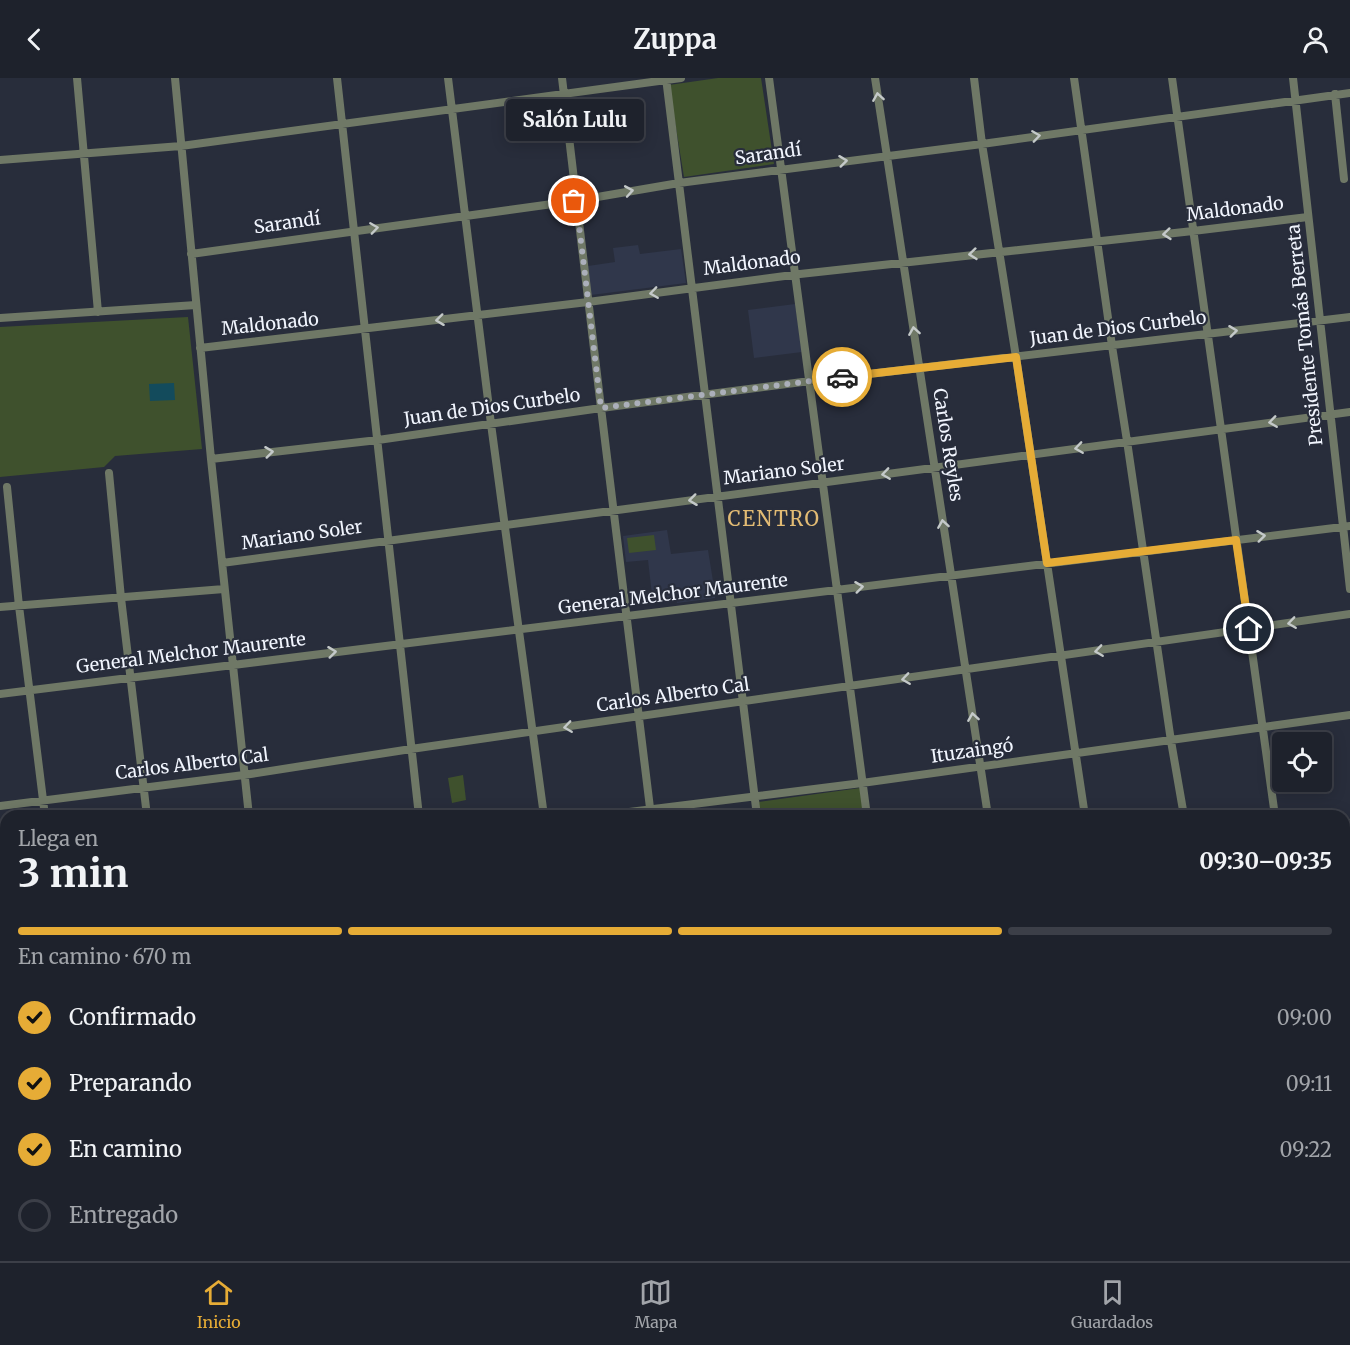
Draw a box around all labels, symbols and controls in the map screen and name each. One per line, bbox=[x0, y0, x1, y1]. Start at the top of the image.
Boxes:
text: Zuppa bbox=[633, 22, 717, 56]
icon: back bbox=[18, 23, 51, 56]
icon: person bbox=[1299, 23, 1332, 56]
one-way arrow bbox=[873, 92, 885, 101]
callout: Salón Lulu bbox=[505, 99, 643, 141]
text: Salón Lulu bbox=[523, 107, 627, 132]
one-way arrow bbox=[1032, 130, 1041, 143]
street label: Sarandí bbox=[733, 137, 804, 170]
one-way arrow bbox=[838, 155, 848, 167]
pin bbox=[548, 175, 599, 226]
icon: bag bbox=[557, 184, 590, 217]
one-way arrow bbox=[624, 186, 634, 198]
street label: Maldonado bbox=[1185, 191, 1285, 226]
street label: Sarandí bbox=[252, 206, 323, 239]
one-way arrow bbox=[369, 222, 378, 234]
street label: Presidente Tomás Berreta bbox=[1281, 223, 1328, 447]
one-way arrow bbox=[1162, 227, 1171, 239]
street label: Maldonado bbox=[702, 245, 802, 280]
one-way arrow bbox=[968, 248, 978, 260]
one-way arrow bbox=[650, 286, 659, 299]
street label: Juan de Dios Curbelo bbox=[1027, 305, 1208, 350]
street label: Maldonado bbox=[220, 307, 320, 340]
one-way arrow bbox=[436, 313, 445, 326]
one-way arrow bbox=[1229, 325, 1238, 338]
one-way arrow bbox=[908, 327, 920, 336]
courier bbox=[812, 347, 872, 407]
icon: car bbox=[826, 361, 859, 394]
street label: Juan de Dios Curbelo bbox=[401, 383, 582, 430]
street label: Carlos Reyles bbox=[928, 387, 969, 503]
one-way arrow bbox=[1268, 415, 1277, 427]
one-way arrow bbox=[1075, 441, 1084, 454]
one-way arrow bbox=[264, 447, 274, 459]
street label: Mariano Soler bbox=[722, 452, 846, 489]
one-way arrow bbox=[882, 468, 891, 480]
one-way arrow bbox=[688, 493, 697, 505]
district label: CENTRO bbox=[728, 506, 820, 531]
street label: Mariano Soler bbox=[240, 515, 364, 554]
one-way arrow bbox=[938, 519, 950, 529]
one-way arrow bbox=[1257, 531, 1266, 543]
street label: General Melchor Maurente bbox=[557, 568, 789, 619]
one-way arrow bbox=[855, 581, 864, 593]
pin bbox=[1223, 603, 1274, 654]
icon: home bbox=[1232, 612, 1265, 645]
one-way arrow bbox=[1287, 616, 1297, 628]
street label: General Melchor Maurente bbox=[75, 627, 307, 678]
one-way arrow bbox=[1095, 644, 1104, 656]
one-way arrow bbox=[328, 647, 337, 659]
street label: Carlos Alberto Cal bbox=[595, 672, 751, 717]
one-way arrow bbox=[902, 672, 911, 684]
one-way arrow bbox=[967, 712, 979, 721]
one-way arrow bbox=[563, 721, 572, 733]
map controls bbox=[1272, 732, 1332, 792]
button: locate bbox=[1272, 732, 1332, 792]
street label: Ituzaingó bbox=[929, 733, 1015, 768]
street label: Carlos Alberto Cal bbox=[114, 743, 270, 784]
text: Llega en bbox=[18, 826, 98, 851]
text: 09:30–09:35 bbox=[1199, 847, 1332, 875]
text: 3 min bbox=[18, 849, 128, 898]
text: En camino · 670 m bbox=[18, 944, 191, 969]
icon: check bbox=[18, 1001, 51, 1034]
text: Confirmado bbox=[69, 1003, 196, 1031]
text: 09:00 bbox=[1277, 1005, 1332, 1030]
icon: check bbox=[18, 1067, 51, 1100]
text: Preparando bbox=[69, 1069, 192, 1097]
text: 09:11 bbox=[1286, 1071, 1332, 1096]
icon: check bbox=[18, 1133, 51, 1166]
text: En camino bbox=[69, 1135, 182, 1163]
text: 09:22 bbox=[1279, 1137, 1332, 1162]
text: Entregado bbox=[69, 1201, 178, 1229]
tab: Inicio bbox=[197, 1276, 241, 1332]
tab: Mapa bbox=[634, 1276, 677, 1332]
tab: Guardados bbox=[1071, 1276, 1153, 1332]

